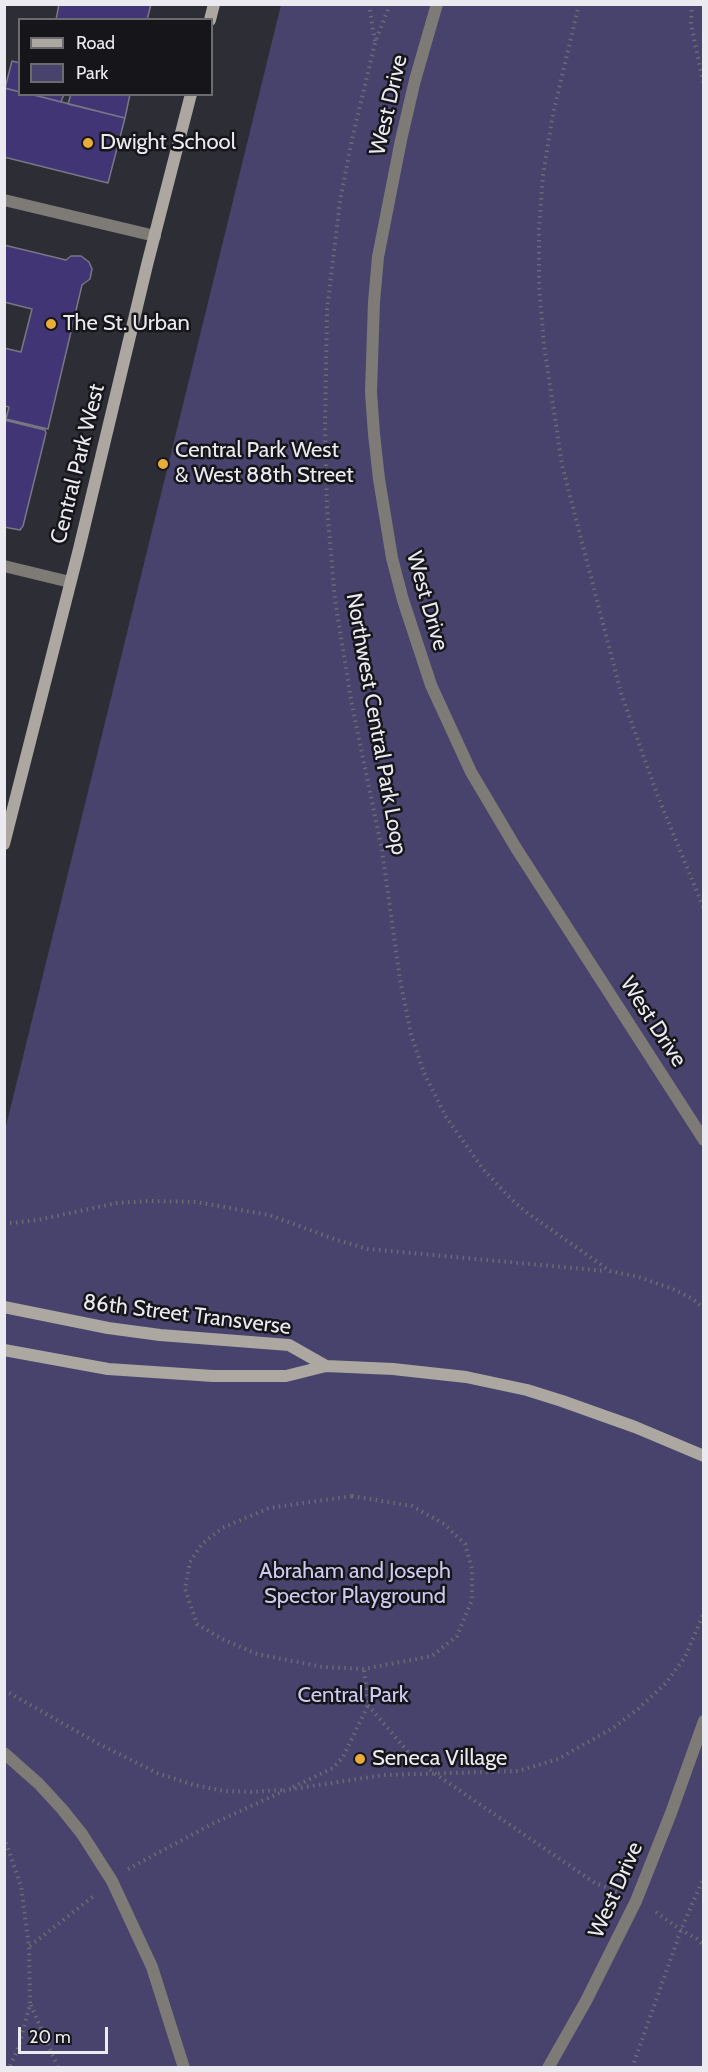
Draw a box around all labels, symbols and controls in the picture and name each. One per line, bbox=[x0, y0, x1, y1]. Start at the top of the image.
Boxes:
legend bbox=[18, 18, 213, 96]
text: Road bbox=[76, 32, 115, 54]
street label: West Drive bbox=[365, 52, 413, 158]
text: Park bbox=[76, 62, 108, 84]
place label: Dwight School bbox=[100, 130, 236, 156]
marker: Dwight School bbox=[81, 136, 95, 150]
place label: The St. Urban bbox=[63, 311, 190, 337]
marker: The St. Urban bbox=[44, 317, 58, 331]
street label: Central Park West bbox=[45, 381, 111, 547]
place label: Central Park West & West 88th Street bbox=[175, 438, 354, 490]
marker: Central Park West & West 88th Street bbox=[156, 457, 170, 471]
street label: West Drive bbox=[400, 548, 454, 654]
street label: Northwest Central Park Loop bbox=[340, 591, 412, 857]
street label: West Drive bbox=[614, 972, 692, 1072]
street label: 86th Street Transverse bbox=[81, 1289, 293, 1341]
park label: Abraham and Joseph Spector Playground bbox=[259, 1559, 451, 1610]
park label: Central Park bbox=[297, 1683, 409, 1709]
place label: Seneca Village bbox=[372, 1746, 507, 1772]
marker: Seneca Village bbox=[353, 1752, 367, 1766]
street label: West Drive bbox=[583, 1838, 649, 1942]
scale bar bbox=[21, 2015, 111, 2053]
text: 20 m bbox=[29, 2026, 71, 2048]

